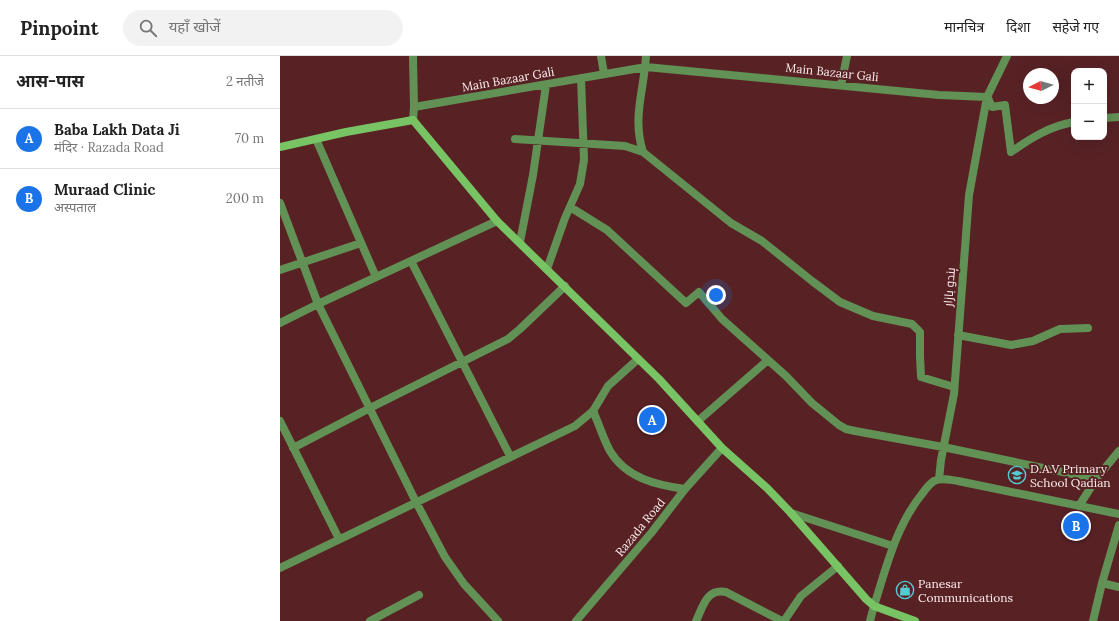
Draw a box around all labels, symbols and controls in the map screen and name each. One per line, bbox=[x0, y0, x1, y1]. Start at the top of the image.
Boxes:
search box bbox=[123, 10, 403, 46]
text: Pinpoint bbox=[20, 16, 99, 40]
icon: search bbox=[137, 17, 159, 39]
text: यहाँ खोजें bbox=[169, 17, 220, 36]
text: मानचित्र bbox=[944, 18, 984, 36]
text: दिशा bbox=[1006, 18, 1030, 36]
text: सहेजे गए bbox=[1052, 18, 1099, 36]
street label: Main Bazaar Gali bbox=[785, 60, 879, 84]
street label: Main Bazaar Gali bbox=[461, 63, 555, 95]
north arrow bbox=[1023, 68, 1059, 104]
map controls bbox=[1071, 68, 1107, 140]
button: + bbox=[1071, 68, 1107, 104]
text: आस-पास bbox=[16, 70, 84, 92]
text: 2 नतीजे bbox=[226, 73, 264, 90]
button: − bbox=[1071, 104, 1107, 140]
text: Baba Lakh Data Ji bbox=[54, 120, 180, 139]
text: A bbox=[25, 130, 33, 147]
text: 70 m bbox=[235, 130, 264, 147]
text: मंदिर · Razada Road bbox=[54, 139, 164, 156]
text: Muraad Clinic bbox=[54, 180, 155, 199]
text: B bbox=[25, 190, 33, 207]
text: 200 m bbox=[226, 190, 264, 207]
text: अस्पताल bbox=[54, 199, 96, 216]
street label: ہندو بازار bbox=[940, 267, 959, 308]
your location bbox=[706, 285, 726, 305]
pin: A bbox=[639, 405, 665, 435]
place label: D.A.V Primary School Qadian bbox=[1030, 461, 1111, 490]
school or university icon: D.A.V Primary School Qadian bbox=[1007, 465, 1027, 485]
street label: Razada Road bbox=[612, 495, 668, 559]
pin: B bbox=[1063, 511, 1089, 541]
place label: Panesar Communications bbox=[918, 576, 1013, 605]
shop icon: Panesar Communications bbox=[895, 580, 915, 600]

